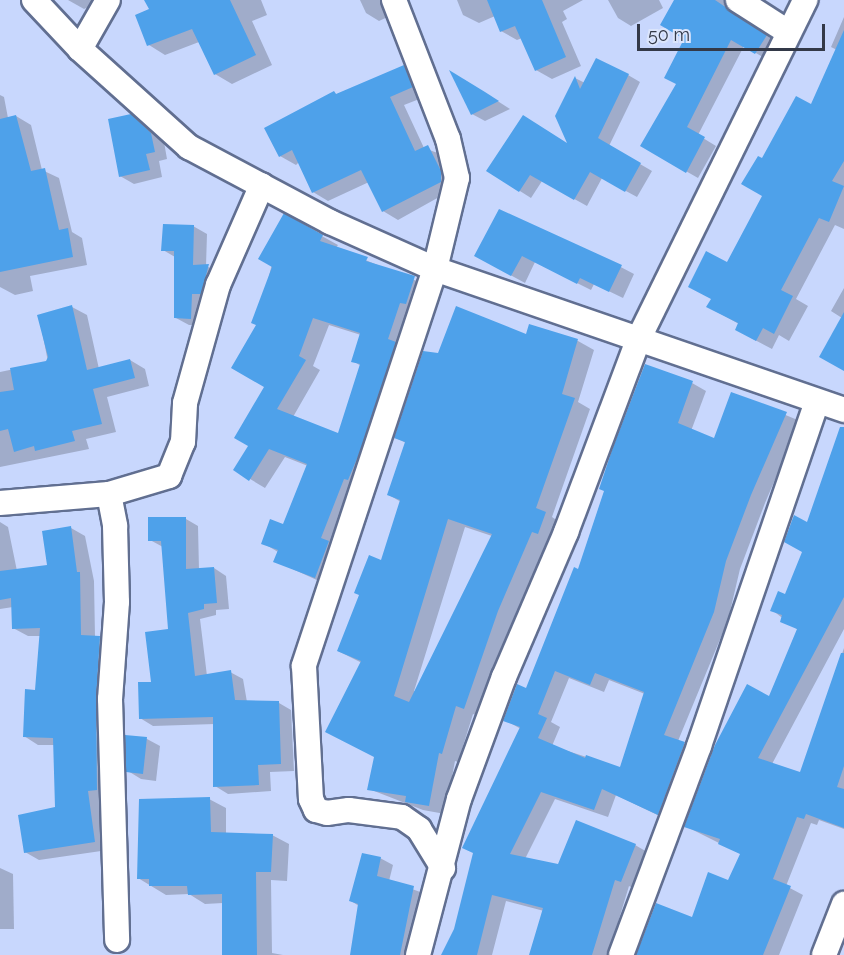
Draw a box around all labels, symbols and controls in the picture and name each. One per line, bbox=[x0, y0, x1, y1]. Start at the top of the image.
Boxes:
scale bar bbox=[640, 12, 828, 50]
text: 50 m bbox=[648, 24, 690, 45]

